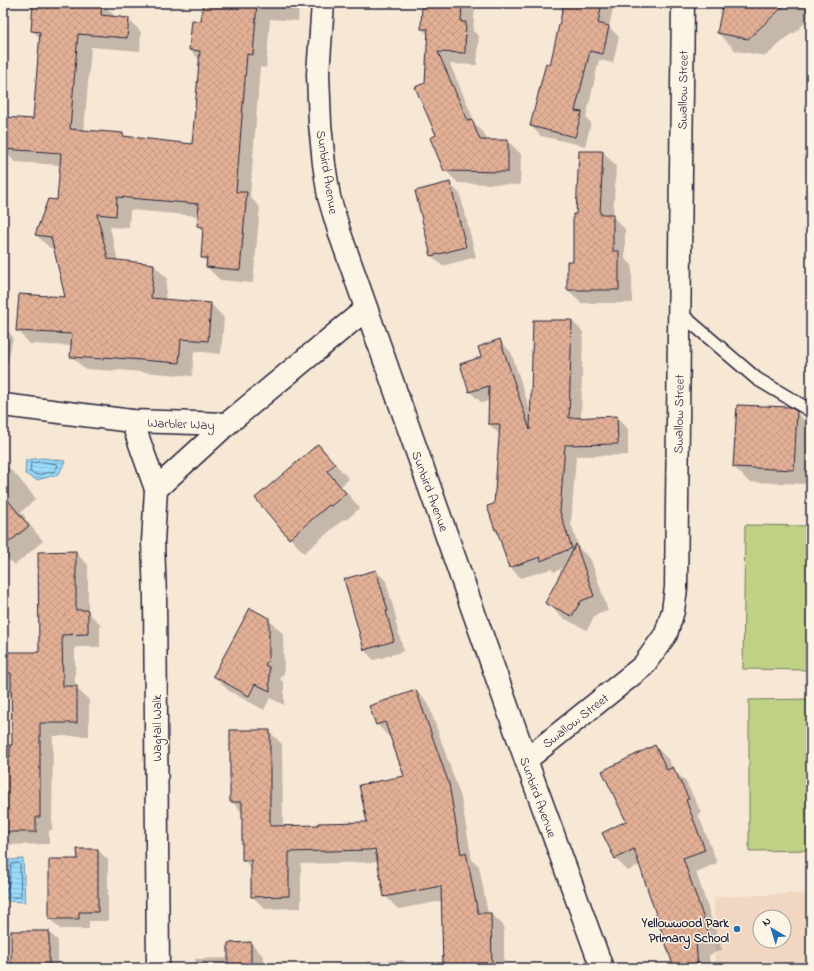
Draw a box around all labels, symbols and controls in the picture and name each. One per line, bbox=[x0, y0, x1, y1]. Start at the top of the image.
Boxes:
street label: Swallow Street bbox=[673, 49, 694, 130]
street label: Sunbird Avenue bbox=[311, 129, 343, 216]
street label: Swallow Street bbox=[669, 373, 690, 454]
street label: Warbler Way bbox=[147, 414, 215, 436]
street label: Sunbird Avenue bbox=[406, 448, 453, 535]
street label: Swallow Street bbox=[539, 689, 614, 753]
street label: Wagtail Walk bbox=[148, 694, 168, 762]
street label: Sunbird Avenue bbox=[514, 754, 561, 841]
north arrow bbox=[752, 909, 792, 949]
text: N bbox=[759, 913, 774, 931]
place label: Yellowwood Park Primary School bbox=[641, 914, 729, 950]
marker: Yellowwood Park Primary School bbox=[732, 924, 742, 934]

